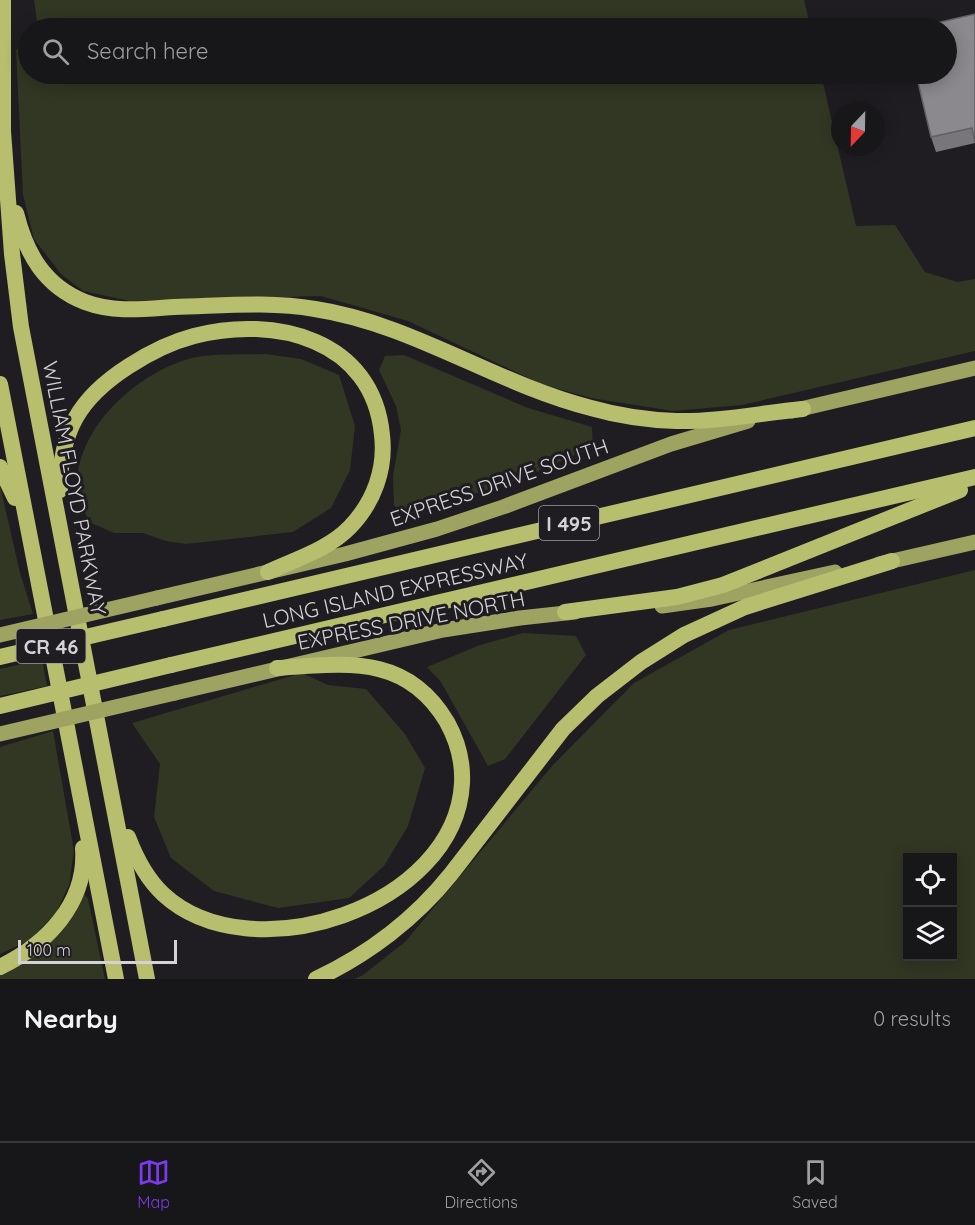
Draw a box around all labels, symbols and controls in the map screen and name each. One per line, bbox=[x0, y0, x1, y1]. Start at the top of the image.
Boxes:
search box bbox=[18, 18, 957, 84]
icon: search bbox=[39, 35, 72, 68]
text: Search here bbox=[87, 37, 208, 65]
north arrow bbox=[831, 102, 885, 156]
street label: WILLIAM FLOYD PARKWAY bbox=[38, 359, 112, 618]
street label: EXPRESS DRIVE SOUTH bbox=[386, 432, 612, 532]
road number: I 495 bbox=[539, 506, 599, 540]
street label: LONG ISLAND EXPRESSWAY bbox=[260, 547, 530, 633]
street label: EXPRESS DRIVE NORTH bbox=[295, 585, 527, 655]
road number: CR 46 bbox=[16, 629, 86, 663]
map controls bbox=[903, 853, 957, 961]
button: locate bbox=[903, 853, 957, 907]
button: layers bbox=[903, 907, 957, 961]
scale bar bbox=[18, 937, 177, 964]
text: 100 m bbox=[27, 940, 71, 960]
text: Nearby bbox=[24, 1002, 118, 1035]
text: 0 results bbox=[873, 1006, 951, 1031]
tab: Map bbox=[137, 1156, 170, 1212]
tab: Directions bbox=[445, 1156, 518, 1212]
tab: Saved bbox=[792, 1156, 838, 1212]

